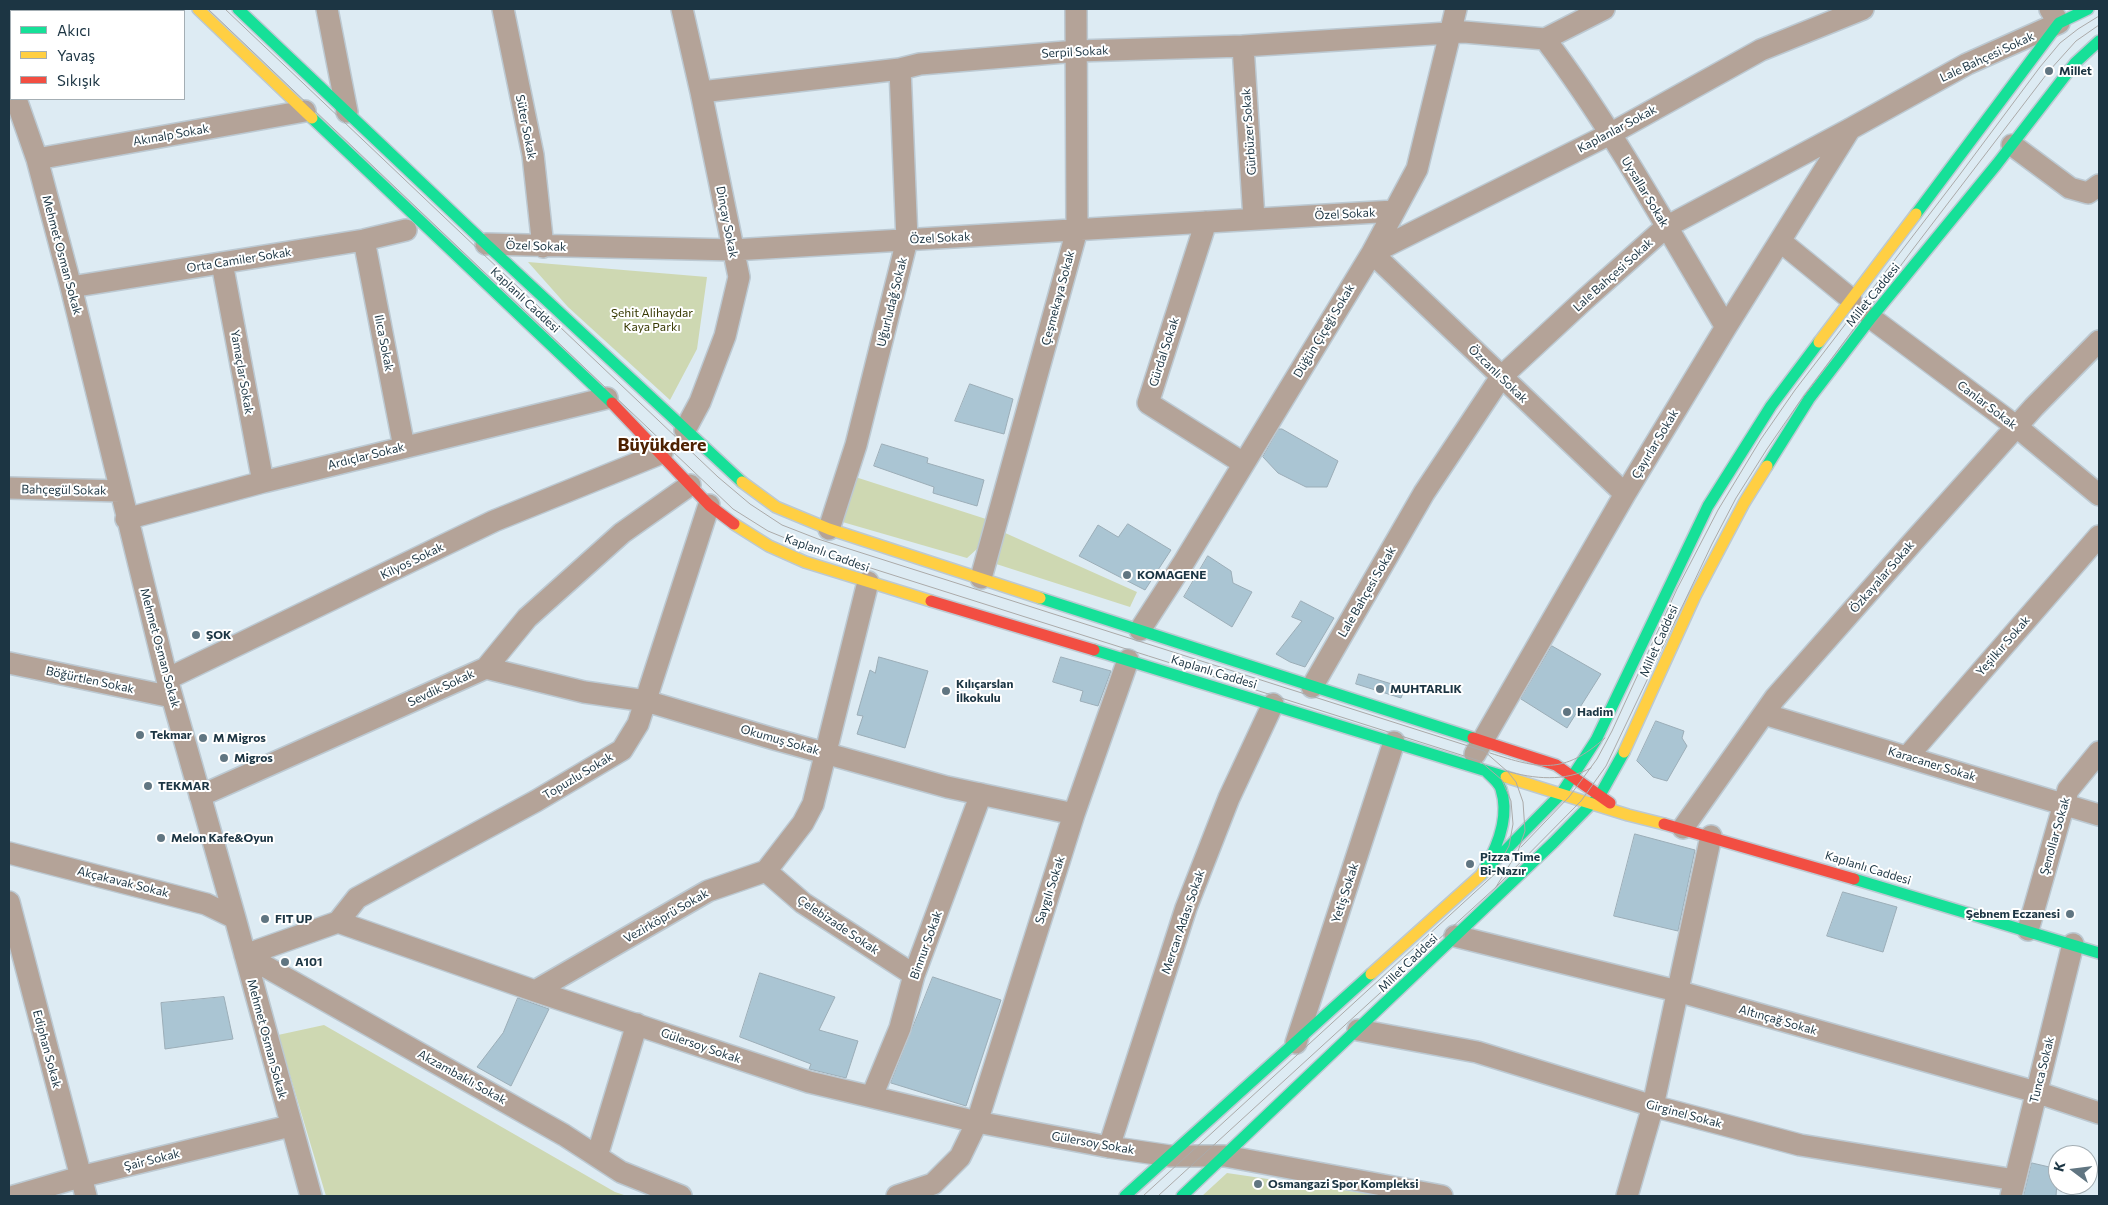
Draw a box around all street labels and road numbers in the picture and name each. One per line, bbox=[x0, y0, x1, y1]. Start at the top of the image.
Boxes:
street label: Lale Bahçesi Sokak bbox=[1938, 29, 2036, 85]
street label: Serpil Sokak bbox=[1041, 43, 1109, 61]
street label: Gürbüzer Sokak bbox=[1239, 88, 1259, 176]
street label: Süter Sokak bbox=[513, 93, 539, 161]
street label: Kaplanlar Sokak bbox=[1575, 102, 1659, 156]
street label: Akınalp Sokak bbox=[132, 121, 210, 149]
street label: Uysallar Sokak bbox=[1618, 154, 1672, 230]
street label: Dinçay Sokak bbox=[713, 185, 741, 259]
street label: Mehmet Osman Sokak bbox=[39, 194, 85, 316]
street label: Özel Sokak bbox=[1314, 205, 1376, 223]
street label: Özel Sokak bbox=[909, 229, 971, 247]
street label: Lale Bahçesi Sokak bbox=[1570, 235, 1656, 315]
street label: Özel Sokak bbox=[505, 238, 567, 254]
street label: Orta Camiler Sokak bbox=[185, 245, 293, 275]
street label: Çeşmekaya Sokak bbox=[1038, 249, 1078, 347]
street label: Uğurludağ Sokak bbox=[874, 256, 910, 348]
street label: Millet Caddesi bbox=[1843, 260, 1903, 330]
street label: Kaplanlı Caddesi bbox=[487, 264, 563, 336]
street label: Düğün Çiçeği Sokak bbox=[1290, 281, 1358, 381]
street label: Ilıca Sokak bbox=[371, 313, 397, 373]
street label: Gürdal Sokak bbox=[1146, 315, 1182, 389]
street label: Yamaçlar Sokak bbox=[227, 329, 257, 415]
street label: Özcanlı Sokak bbox=[1465, 342, 1531, 406]
street label: Canlar Sokak bbox=[1954, 378, 2020, 432]
street label: Çayırlar Sokak bbox=[1629, 407, 1681, 481]
street label: Ardıçlar Sokak bbox=[326, 439, 406, 473]
street label: Bahçegül Sokak bbox=[21, 482, 107, 498]
street label: Kaplanlı Caddesi bbox=[783, 531, 871, 575]
street label: Özkayalar Sokak bbox=[1847, 538, 1917, 616]
street label: Kilyos Sokak bbox=[378, 540, 446, 582]
street label: Lale Bahçesi Sokak bbox=[1335, 544, 1399, 640]
street label: Mehmet Osman Sokak bbox=[137, 587, 183, 709]
street label: Millet Caddesi bbox=[1637, 603, 1681, 679]
street label: Yeşilkır Sokak bbox=[1973, 613, 2033, 679]
street label: Kaplanlı Caddesi bbox=[1169, 652, 1259, 692]
street label: Böğürtlen Sokak bbox=[45, 664, 135, 696]
street label: Sevdik Sokak bbox=[406, 666, 476, 710]
street label: Okumuş Sokak bbox=[739, 722, 821, 758]
street label: Karacaner Sokak bbox=[1886, 744, 1978, 784]
street label: Topuzlu Sokak bbox=[540, 749, 616, 803]
street label: Şenollar Sokak bbox=[2037, 795, 2073, 877]
street label: Kaplanlı Caddesi bbox=[1823, 848, 1913, 888]
street label: Saygılı Sokak bbox=[1032, 854, 1068, 926]
street label: Yetiş Sokak bbox=[1329, 861, 1361, 925]
street label: Akçakavak Sokak bbox=[76, 864, 170, 900]
street label: Mercan Adası Sokak bbox=[1158, 868, 1208, 976]
street label: Vezirköprü Sokak bbox=[621, 886, 711, 946]
street label: Çelebizade Sokak bbox=[794, 892, 882, 958]
street label: Binnur Sokak bbox=[907, 909, 945, 981]
street label: Millet Caddesi bbox=[1375, 931, 1441, 995]
street label: Mehmet Osman Sokak bbox=[244, 978, 290, 1100]
street label: Altınçağ Sokak bbox=[1737, 1002, 1819, 1038]
street label: Ediphan Sokak bbox=[30, 1008, 64, 1090]
street label: Gülersoy Sokak bbox=[659, 1026, 743, 1066]
street label: Tunca Sokak bbox=[2027, 1035, 2057, 1105]
street label: Akzambaklı Sokak bbox=[415, 1047, 509, 1107]
street label: Girginel Sokak bbox=[1644, 1097, 1724, 1131]
street label: Gülersoy Sokak bbox=[1050, 1129, 1136, 1157]
street label: Şair Sokak bbox=[123, 1146, 181, 1174]

